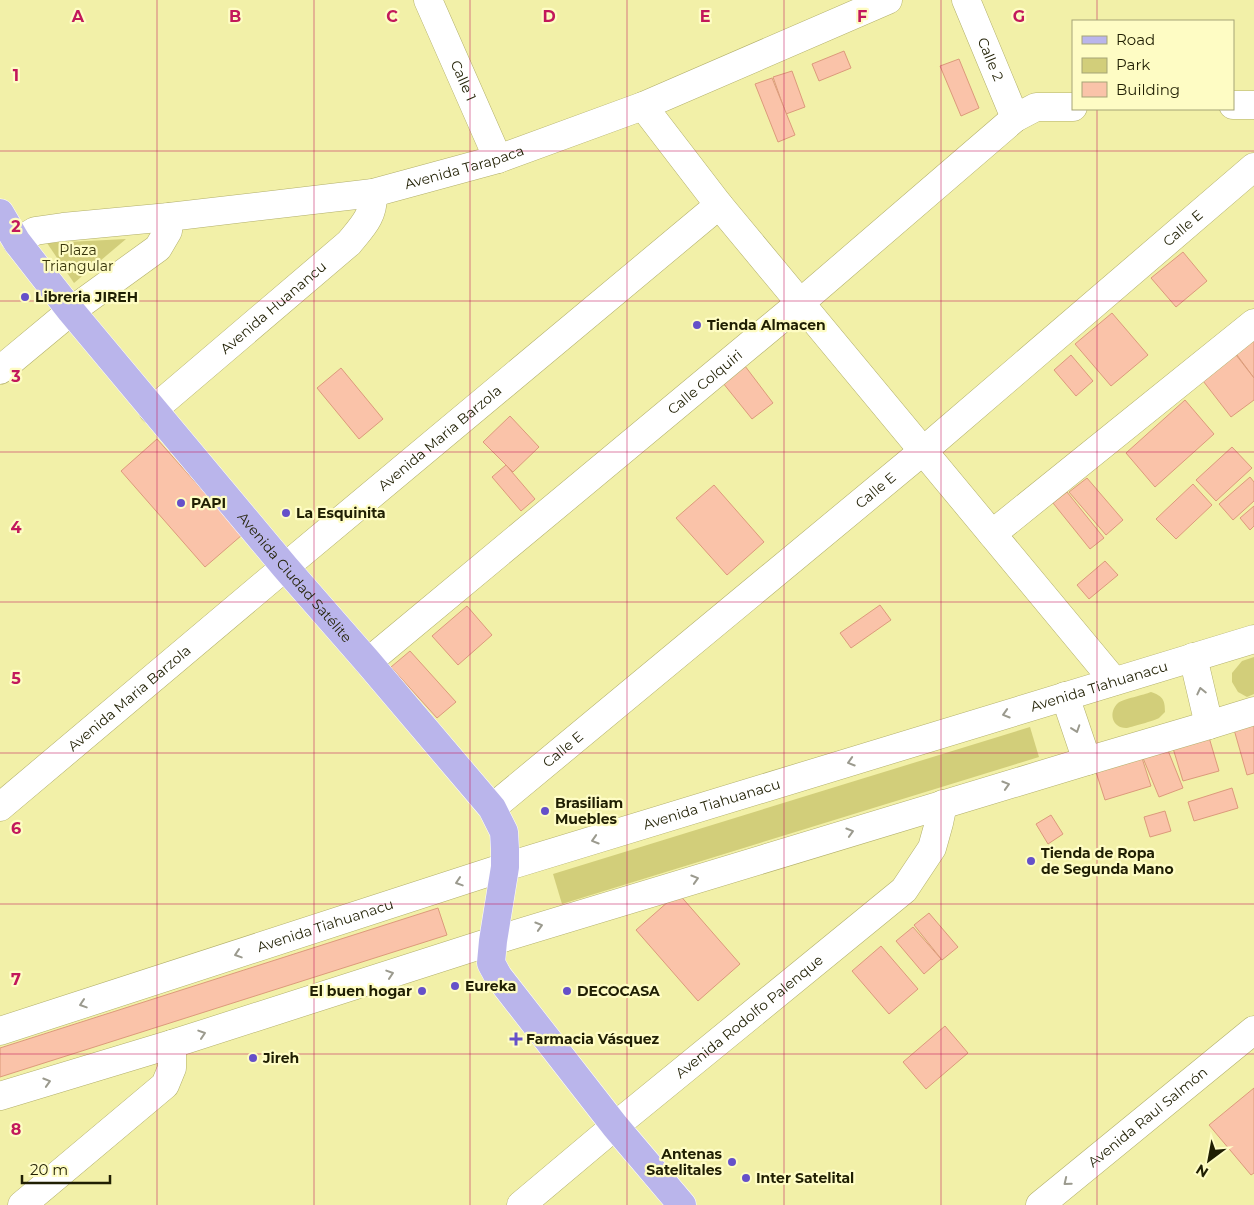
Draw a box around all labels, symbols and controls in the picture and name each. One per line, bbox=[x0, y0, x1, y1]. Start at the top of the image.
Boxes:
text: A bbox=[71, 7, 85, 26]
text: B bbox=[229, 7, 241, 26]
text: C bbox=[386, 7, 398, 26]
text: D bbox=[542, 7, 556, 26]
text: E bbox=[700, 7, 710, 26]
text: F bbox=[857, 7, 867, 26]
text: G bbox=[1013, 7, 1025, 26]
legend bbox=[1072, 20, 1234, 110]
text: Road bbox=[1116, 30, 1155, 49]
street label: Calle 2 bbox=[973, 35, 1008, 84]
text: Park bbox=[1116, 55, 1150, 74]
street label: Calle 1 bbox=[447, 57, 480, 104]
text: 1 bbox=[13, 66, 19, 85]
text: Building bbox=[1116, 80, 1180, 99]
street label: Avenida Tarapaca bbox=[403, 141, 526, 193]
street label: Calle E bbox=[1159, 206, 1207, 250]
text: 2 bbox=[11, 217, 21, 236]
park label: Plaza Triangular bbox=[42, 241, 114, 275]
street label: Avenida Huanancu bbox=[216, 257, 330, 358]
place label: Libreria JIREH bbox=[35, 288, 138, 306]
marker: Libreria JIREH bbox=[19, 291, 31, 303]
place label: Tienda Almacen bbox=[707, 316, 826, 334]
marker: Tienda Almacen bbox=[691, 319, 703, 331]
street label: Calle Colquiri bbox=[664, 346, 746, 418]
text: 3 bbox=[10, 367, 21, 386]
street label: Avenida Maria Barzola bbox=[374, 381, 505, 495]
street label: Calle E bbox=[852, 468, 899, 512]
place label: PAPI bbox=[191, 494, 226, 512]
marker: PAPI bbox=[175, 497, 187, 509]
place label: La Esquinita bbox=[296, 504, 386, 522]
marker: La Esquinita bbox=[280, 507, 292, 519]
street label: Avenida Ciudad Satélite bbox=[234, 508, 356, 646]
text: 4 bbox=[10, 518, 22, 537]
street label: Avenida Maria Barzola bbox=[64, 641, 195, 755]
street label: Avenida Tiahuanacu bbox=[1028, 657, 1170, 716]
text: 5 bbox=[11, 669, 21, 688]
one-way arrow bbox=[1196, 687, 1207, 696]
one-way arrow bbox=[1003, 709, 1011, 719]
one-way arrow bbox=[1070, 724, 1080, 732]
street label: Calle E bbox=[539, 727, 587, 771]
one-way arrow bbox=[847, 756, 856, 766]
street label: Avenida Tiahuanacu bbox=[641, 775, 782, 833]
one-way arrow bbox=[1001, 781, 1009, 791]
place label: Brasiliam Muebles bbox=[555, 794, 623, 828]
marker: Brasiliam Muebles bbox=[539, 805, 551, 817]
text: 6 bbox=[11, 819, 21, 838]
one-way arrow bbox=[846, 828, 854, 838]
one-way arrow bbox=[592, 834, 600, 844]
place label: Tienda de Ropa de Segunda Mano bbox=[1041, 844, 1174, 878]
marker: Tienda de Ropa de Segunda Mano bbox=[1025, 855, 1037, 867]
one-way arrow bbox=[690, 875, 698, 885]
one-way arrow bbox=[455, 876, 464, 886]
street label: Avenida Tiahuanacu bbox=[255, 895, 396, 956]
one-way arrow bbox=[535, 922, 543, 932]
one-way arrow bbox=[234, 948, 243, 958]
street label: Avenida Rodolfo Palenque bbox=[672, 951, 827, 1082]
one-way arrow bbox=[385, 969, 394, 979]
text: 7 bbox=[11, 970, 21, 989]
place label: Eureka bbox=[465, 977, 516, 995]
marker: Eureka bbox=[449, 980, 461, 992]
place label: El buen hogar bbox=[309, 982, 412, 1000]
place label: DECOCASA bbox=[577, 982, 660, 1000]
marker: El buen hogar bbox=[416, 985, 428, 997]
marker: DECOCASA bbox=[561, 985, 573, 997]
one-way arrow bbox=[80, 999, 88, 1009]
one-way arrow bbox=[197, 1030, 206, 1040]
place label: Farmacia Vásquez bbox=[526, 1030, 660, 1048]
marker: Farmacia Vásquez bbox=[510, 1033, 522, 1045]
place label: Jireh bbox=[262, 1049, 299, 1067]
marker: Jireh bbox=[247, 1052, 259, 1064]
street label: Avenida Raul Salmón bbox=[1084, 1063, 1211, 1171]
one-way arrow bbox=[42, 1078, 50, 1088]
text: 8 bbox=[11, 1120, 21, 1139]
north arrow bbox=[1184, 1135, 1234, 1185]
place label: Antenas Satelitales bbox=[646, 1145, 723, 1179]
scale bar bbox=[22, 1152, 110, 1184]
marker: Antenas Satelitales bbox=[726, 1156, 738, 1168]
text: 20 m bbox=[30, 1160, 68, 1179]
text: N bbox=[1193, 1160, 1212, 1182]
place label: Inter Satelital bbox=[756, 1169, 854, 1187]
marker: Inter Satelital bbox=[740, 1172, 752, 1184]
one-way arrow bbox=[1064, 1177, 1073, 1186]

